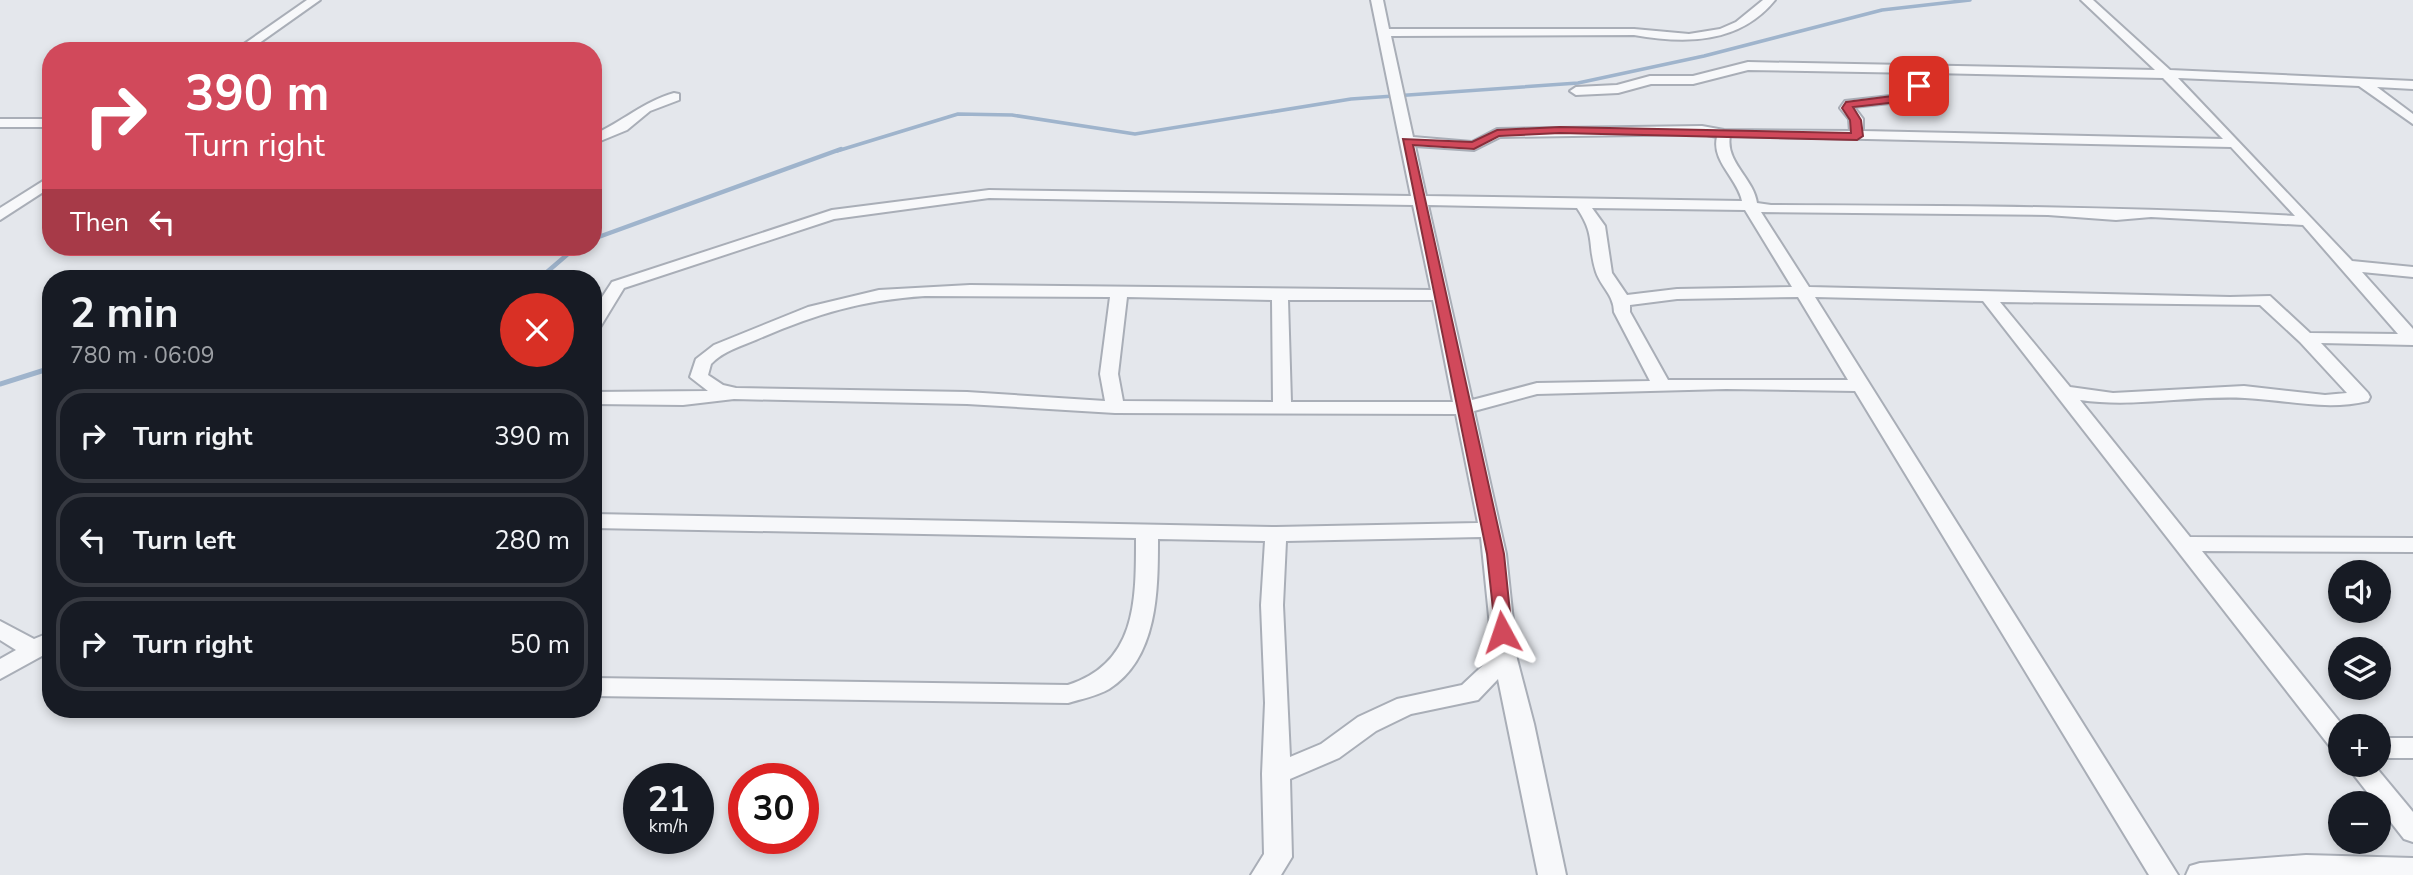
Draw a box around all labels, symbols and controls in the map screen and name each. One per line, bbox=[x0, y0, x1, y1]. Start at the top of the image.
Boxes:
pin bbox=[1889, 56, 1949, 116]
text: 390 m bbox=[185, 60, 329, 127]
icon: arrive bbox=[1900, 67, 1938, 105]
icon: right bbox=[70, 70, 161, 161]
text: Turn right bbox=[185, 124, 325, 167]
icon: left bbox=[143, 203, 181, 241]
text: Then bbox=[70, 205, 129, 240]
text: 2 min bbox=[70, 285, 179, 342]
button: close bbox=[500, 293, 574, 367]
text: 780 m · 06:09 bbox=[70, 340, 215, 371]
icon: right bbox=[74, 417, 112, 455]
text: Turn right bbox=[133, 419, 252, 454]
text: 390 m bbox=[494, 419, 570, 454]
icon: left bbox=[74, 521, 112, 559]
text: Turn left bbox=[133, 523, 236, 558]
text: 280 m bbox=[494, 523, 570, 558]
map controls bbox=[2328, 560, 2391, 854]
button: sound bbox=[2328, 560, 2391, 623]
position arrow bbox=[1465, 595, 1539, 669]
icon: right bbox=[74, 625, 112, 663]
text: Turn right bbox=[133, 627, 252, 662]
text: 50 m bbox=[510, 627, 570, 662]
button: layers bbox=[2328, 637, 2391, 700]
button: + bbox=[2328, 714, 2391, 777]
speed limit sign: 30 bbox=[728, 763, 819, 854]
text: 21 bbox=[647, 776, 690, 823]
button: − bbox=[2328, 791, 2391, 854]
text: km/h bbox=[649, 814, 688, 838]

